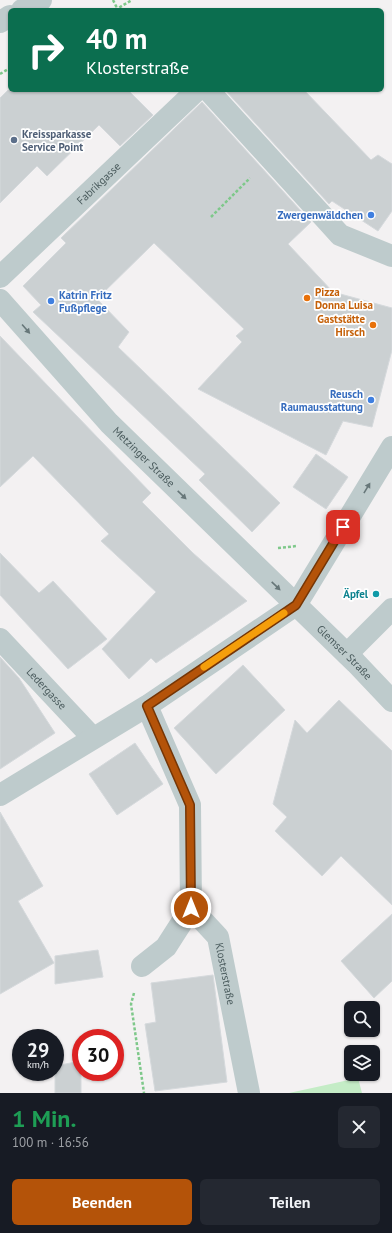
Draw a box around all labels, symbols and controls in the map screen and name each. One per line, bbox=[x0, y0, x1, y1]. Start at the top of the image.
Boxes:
text: 40 m bbox=[86, 20, 147, 57]
icon: right bbox=[20, 24, 72, 76]
text: Klosterstraße bbox=[86, 56, 189, 79]
place label: Kreissparkasse Service Point bbox=[22, 127, 92, 154]
marker: Kreissparkasse Service Point bbox=[9, 135, 19, 145]
street label: Fabrikgasse bbox=[74, 159, 124, 207]
place label: Zwergenwäldchen bbox=[278, 208, 363, 222]
marker: Zwergenwäldchen bbox=[366, 210, 376, 220]
place label: Pizza Donna Luisa bbox=[315, 285, 373, 312]
place label: Katrin Fritz Fußpflege bbox=[59, 288, 112, 315]
marker: Pizza Donna Luisa bbox=[302, 293, 312, 303]
marker: Katrin Fritz Fußpflege bbox=[46, 296, 56, 306]
place label: Gaststätte Hirsch bbox=[317, 312, 365, 339]
marker: Gaststätte Hirsch bbox=[368, 320, 378, 330]
one-way arrow bbox=[21, 324, 30, 335]
place label: Reusch Raumausstattung bbox=[281, 387, 363, 414]
marker: Reusch Raumausstattung bbox=[366, 395, 376, 405]
street label: Metzinger Straße bbox=[110, 424, 178, 490]
one-way arrow bbox=[363, 483, 371, 493]
one-way arrow bbox=[177, 490, 187, 500]
pin bbox=[326, 510, 360, 544]
icon: arrive bbox=[332, 516, 354, 538]
one-way arrow bbox=[271, 581, 281, 591]
place label: Äpfel bbox=[343, 587, 369, 601]
marker: Äpfel bbox=[371, 589, 381, 599]
street label: Glemser Straße bbox=[314, 622, 375, 683]
street label: Ledergasse bbox=[24, 665, 70, 713]
position arrow bbox=[170, 887, 212, 929]
street label: Klosterstraße bbox=[212, 941, 238, 1006]
map controls bbox=[344, 1001, 380, 1081]
button: search bbox=[344, 1001, 380, 1037]
speed limit sign: 30 bbox=[72, 1029, 124, 1081]
text: 29 bbox=[27, 1037, 49, 1063]
button: layers bbox=[344, 1045, 380, 1081]
text: km/h bbox=[27, 1058, 49, 1071]
text: 1 Min. bbox=[12, 1103, 76, 1134]
button: close bbox=[338, 1106, 380, 1148]
text: 100 m · 16:56 bbox=[12, 1134, 89, 1151]
button: Beenden bbox=[12, 1179, 192, 1225]
button: Teilen bbox=[200, 1179, 380, 1225]

